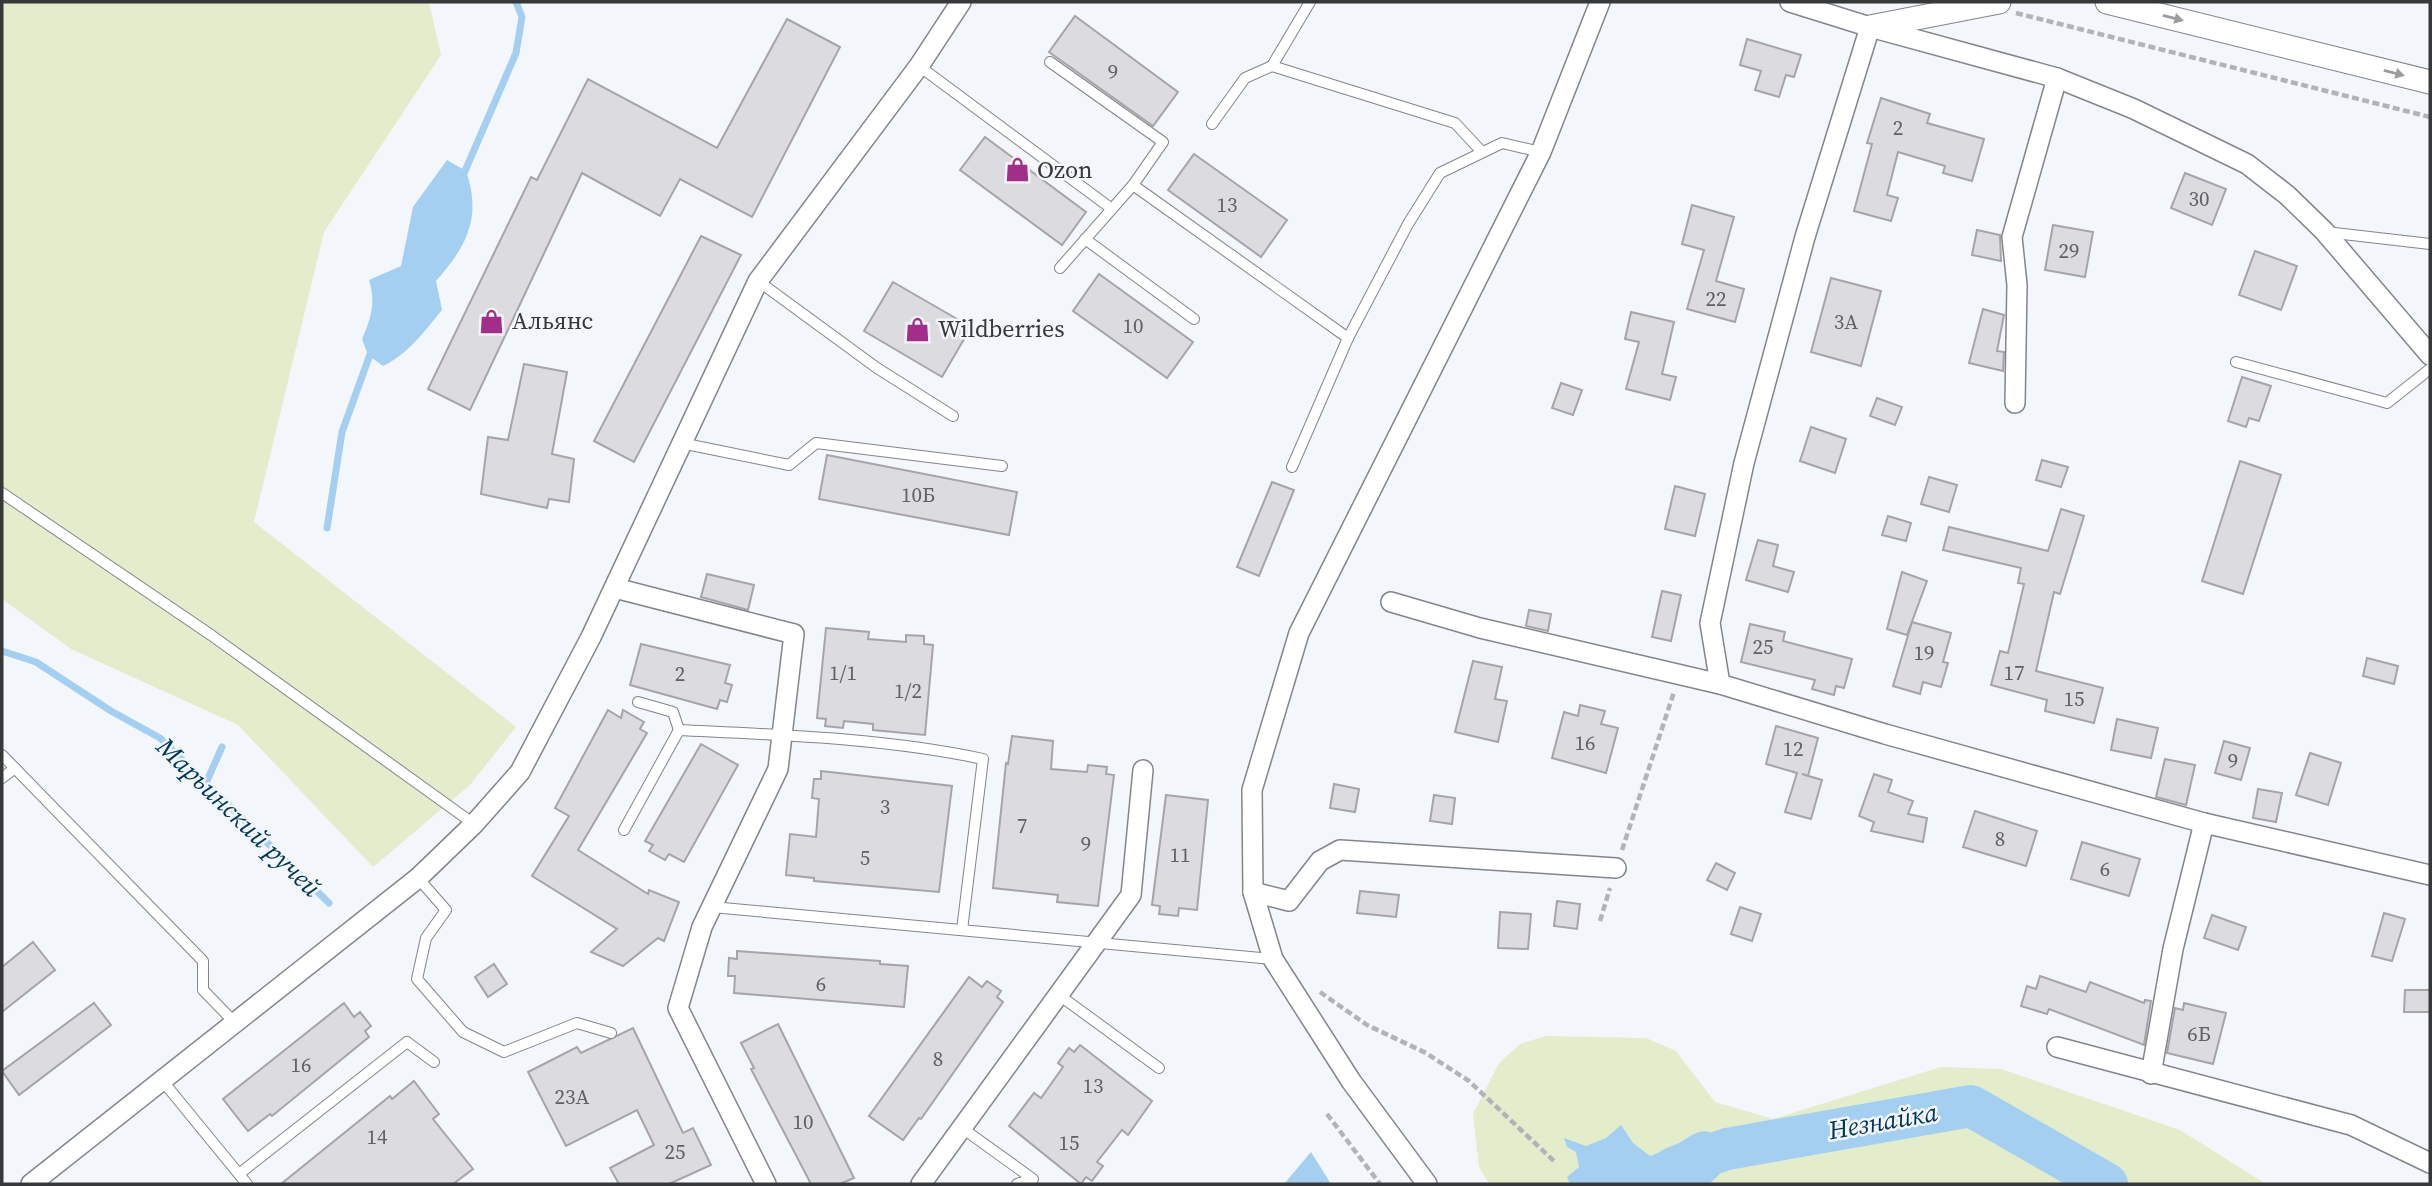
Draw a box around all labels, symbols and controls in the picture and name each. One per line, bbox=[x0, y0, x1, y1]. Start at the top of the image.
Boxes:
one-way arrow bbox=[2162, 13, 2184, 24]
house number: 9 bbox=[1108, 57, 1118, 86]
one-way arrow bbox=[2383, 68, 2405, 79]
house number: 2 bbox=[1893, 113, 1903, 142]
place label: Ozon bbox=[1037, 153, 1093, 186]
shop icon: Ozon bbox=[1003, 156, 1031, 184]
house number: 30 bbox=[2189, 184, 2210, 213]
house number: 13 bbox=[1217, 190, 1238, 219]
house number: 29 bbox=[2059, 236, 2080, 265]
house number: 22 bbox=[1706, 284, 1727, 313]
place label: Альянс bbox=[512, 304, 593, 337]
shop icon: Альянс bbox=[478, 307, 506, 335]
house number: 3А bbox=[1834, 307, 1858, 336]
house number: 10 bbox=[1123, 311, 1144, 340]
place label: Wildberries bbox=[938, 312, 1065, 345]
shop icon: Wildberries bbox=[904, 315, 932, 343]
house number: 10Б bbox=[901, 480, 935, 509]
house number: 25 bbox=[1753, 632, 1774, 661]
house number: 19 bbox=[1914, 638, 1935, 667]
house number: 1/1 bbox=[829, 658, 857, 687]
house number: 17 bbox=[2004, 658, 2025, 687]
house number: 2 bbox=[675, 659, 685, 688]
house number: 1/2 bbox=[894, 676, 922, 705]
house number: 15 bbox=[2064, 684, 2085, 713]
water label: Марьинский ручей bbox=[148, 728, 329, 905]
house number: 16 bbox=[1575, 728, 1596, 757]
house number: 12 bbox=[1783, 734, 1804, 763]
house number: 9 bbox=[2228, 746, 2238, 775]
house number: 3 bbox=[880, 792, 890, 821]
house number: 7 bbox=[1017, 811, 1027, 840]
house number: 8 bbox=[1995, 824, 2005, 853]
house number: 9 bbox=[1081, 829, 1091, 858]
house number: 11 bbox=[1170, 840, 1191, 869]
house number: 5 bbox=[860, 843, 870, 872]
house number: 6 bbox=[2100, 854, 2110, 883]
house number: 6 bbox=[816, 969, 826, 998]
house number: 6Б bbox=[2187, 1019, 2211, 1048]
house number: 8 bbox=[933, 1044, 943, 1073]
house number: 16 bbox=[291, 1050, 312, 1079]
house number: 13 bbox=[1083, 1071, 1104, 1100]
house number: 23А bbox=[555, 1082, 590, 1111]
water label: Незнайка bbox=[1825, 1094, 1941, 1148]
house number: 10 bbox=[793, 1107, 814, 1136]
house number: 14 bbox=[367, 1122, 388, 1151]
house number: 15 bbox=[1059, 1128, 1080, 1157]
house number: 25 bbox=[665, 1137, 686, 1166]

